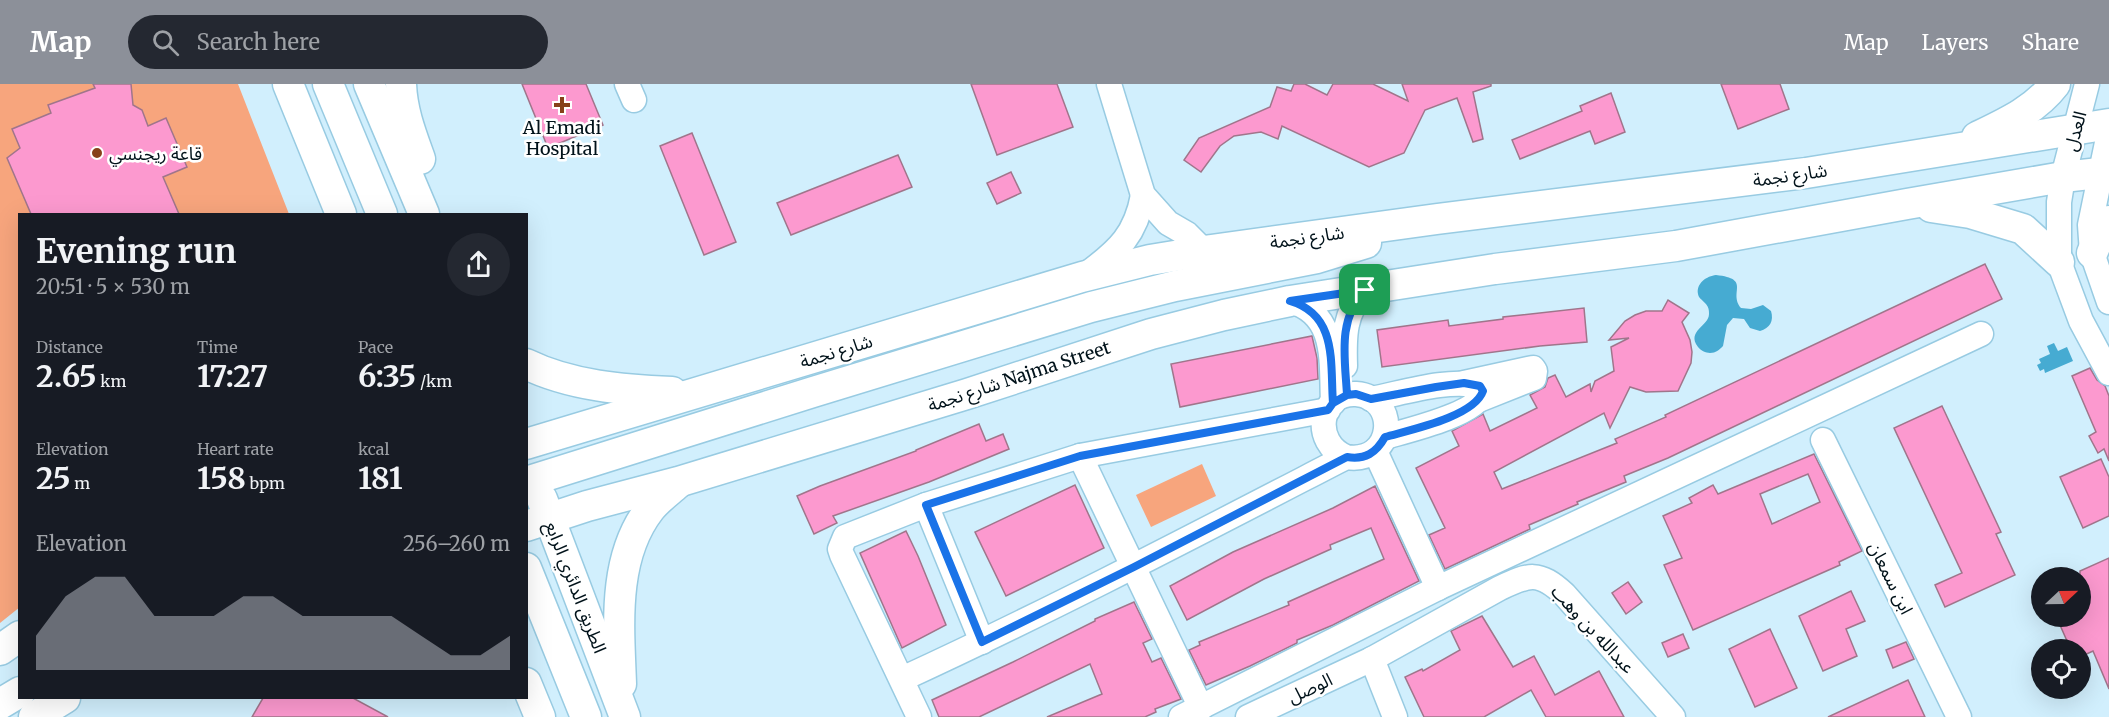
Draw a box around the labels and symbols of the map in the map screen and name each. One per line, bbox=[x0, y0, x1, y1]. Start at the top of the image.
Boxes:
marker: Al Emadi Hospital bbox=[553, 96, 571, 114]
street label: العدل bbox=[2059, 108, 2091, 154]
place label: Al Emadi Hospital bbox=[522, 116, 601, 160]
place label: قاعة ريجنسي bbox=[109, 142, 202, 167]
marker: قاعة ريجنسي bbox=[90, 146, 104, 160]
street label: شارع نجمة bbox=[1751, 158, 1829, 195]
street label: شارع نجمة bbox=[1268, 220, 1346, 257]
pin bbox=[1339, 264, 1390, 315]
street label: شارع نجمة bbox=[797, 329, 876, 376]
street label: شارع نجمة Najma Street bbox=[925, 336, 1114, 419]
street label: الطريق الدائري الرابع bbox=[537, 518, 612, 657]
street label: ابن سمعان bbox=[1864, 538, 1918, 618]
north arrow bbox=[2031, 567, 2091, 627]
street label: عبدالله بن وهب bbox=[1546, 580, 1640, 678]
street label: الوصل bbox=[1284, 668, 1336, 708]

